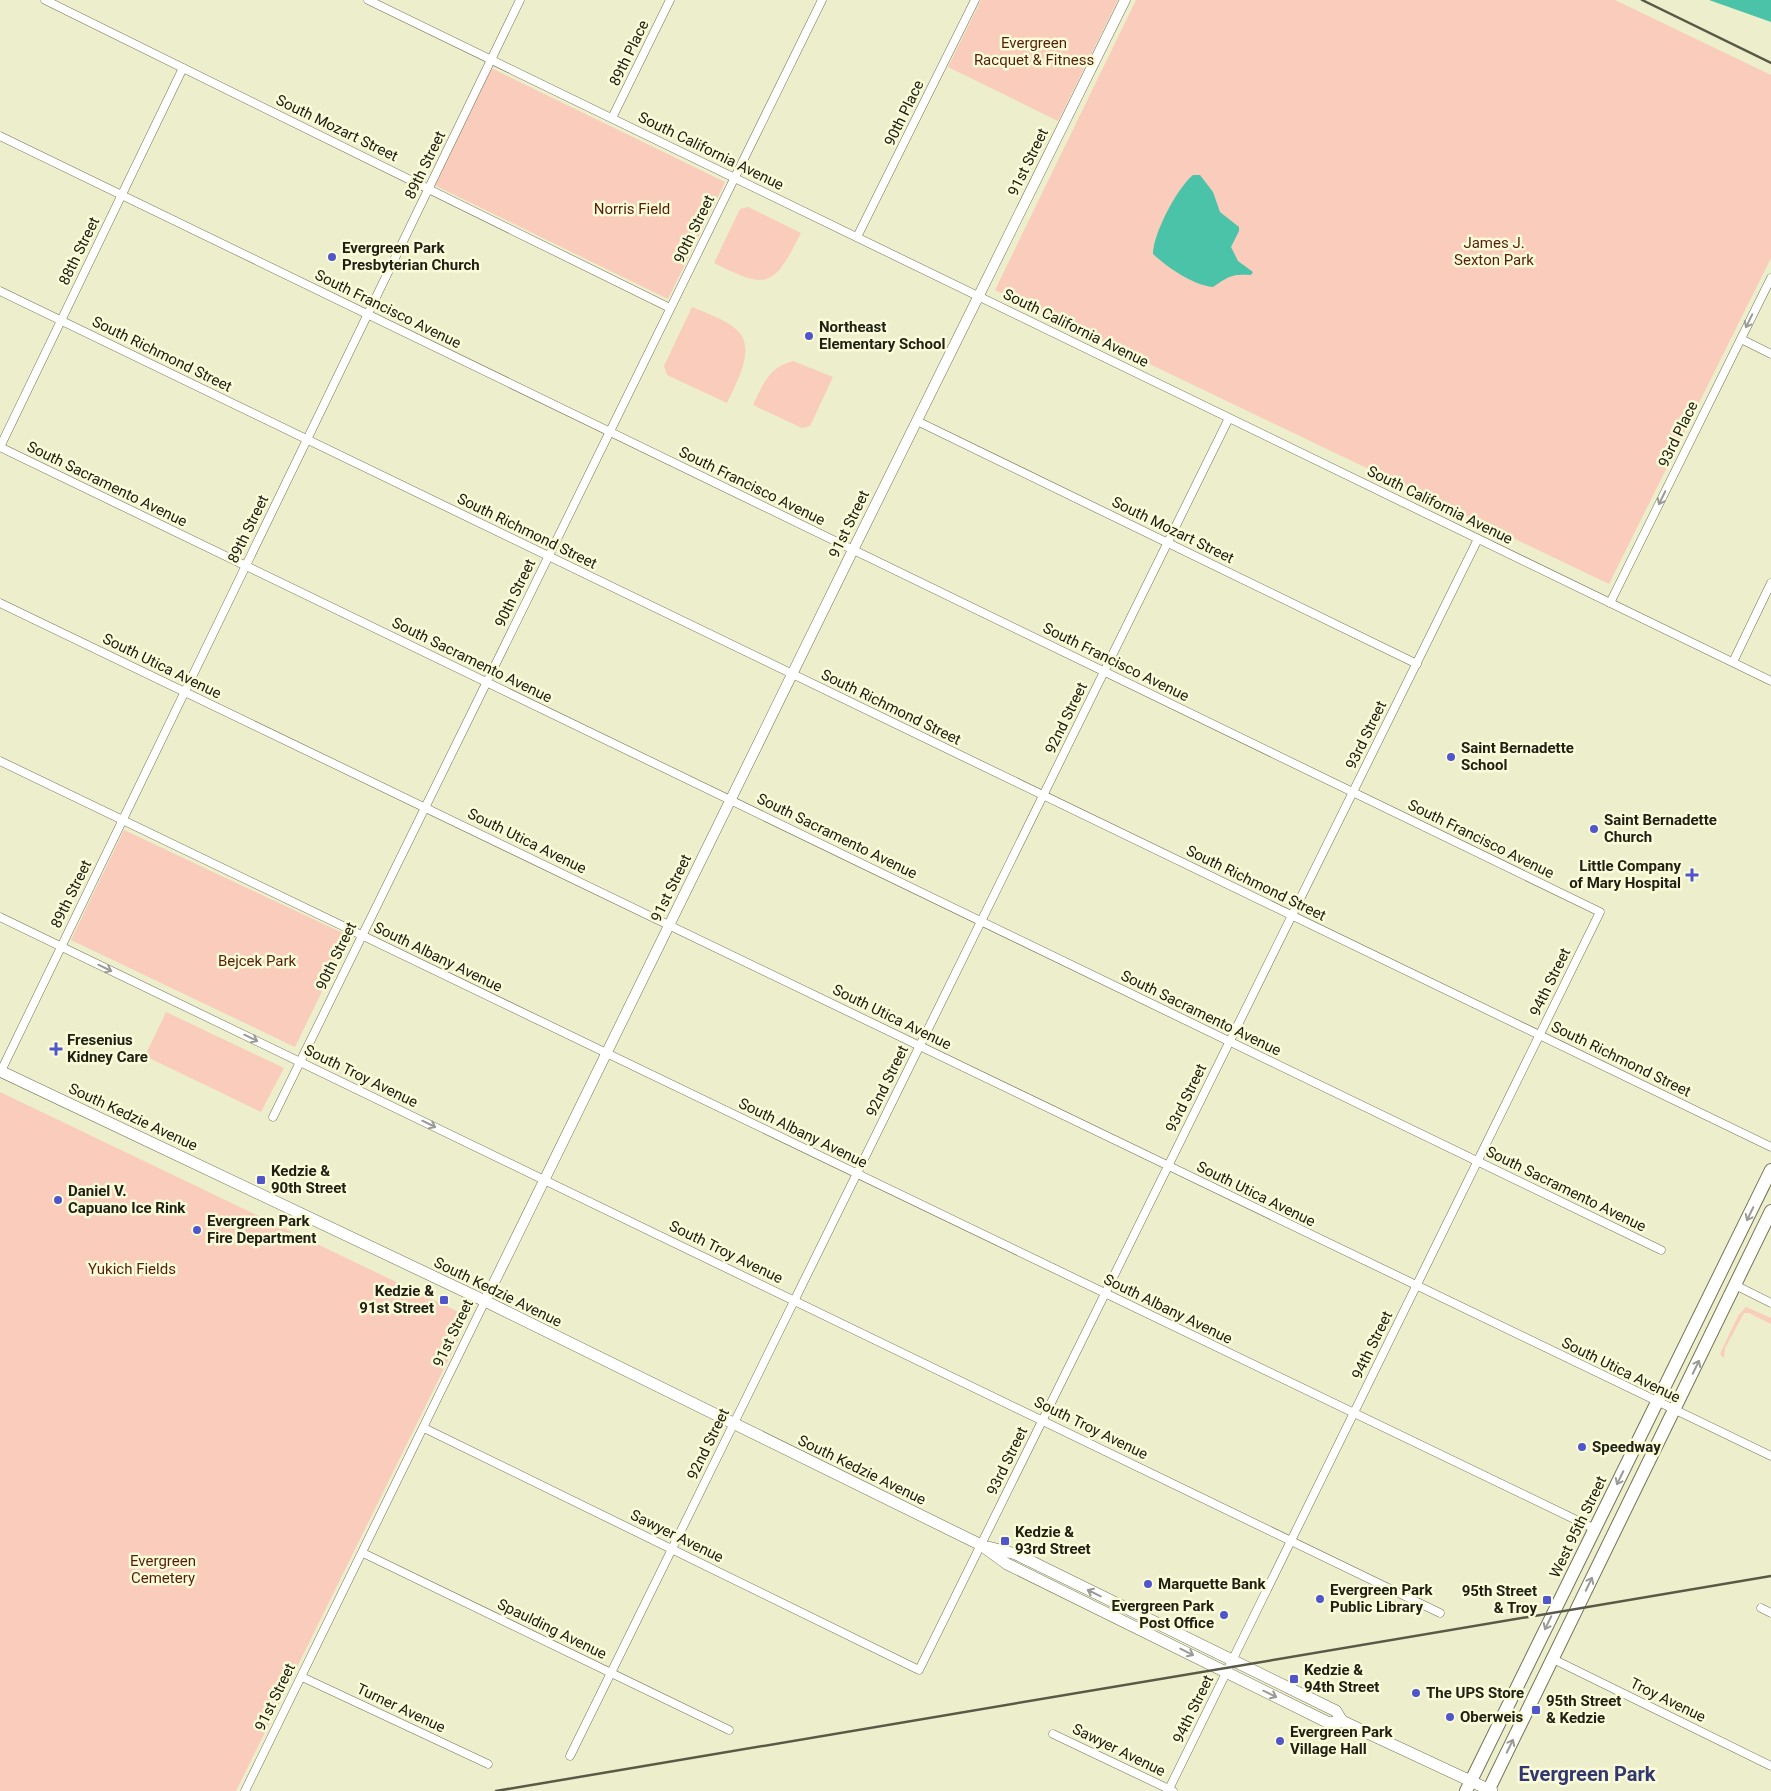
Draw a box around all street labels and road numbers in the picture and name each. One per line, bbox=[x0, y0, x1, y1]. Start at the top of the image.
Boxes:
street label: 89th Place bbox=[605, 17, 653, 89]
street label: 90th Place bbox=[880, 77, 928, 149]
street label: South Mozart Street bbox=[273, 91, 401, 165]
street label: South California Avenue bbox=[635, 108, 787, 194]
street label: 91st Street bbox=[1004, 125, 1052, 199]
street label: 89th Street bbox=[401, 128, 449, 202]
street label: 90th Street bbox=[670, 192, 718, 266]
street label: 88th Street bbox=[55, 214, 103, 288]
street label: South Francisco Avenue bbox=[312, 266, 464, 352]
street label: South California Avenue bbox=[1000, 285, 1152, 371]
street label: South Richmond Street bbox=[89, 312, 235, 396]
street label: 93rd Place bbox=[1654, 398, 1702, 470]
street label: South Sacramento Avenue bbox=[24, 437, 190, 531]
street label: South Francisco Avenue bbox=[676, 443, 828, 529]
street label: South California Avenue bbox=[1364, 462, 1516, 548]
street label: 91st Street bbox=[825, 487, 873, 561]
street label: South Richmond Street bbox=[454, 489, 600, 573]
street label: 89th Street bbox=[224, 492, 272, 566]
street label: South Mozart Street bbox=[1109, 493, 1237, 567]
street label: 90th Street bbox=[491, 556, 539, 630]
street label: South Sacramento Avenue bbox=[389, 613, 555, 707]
street label: South Francisco Avenue bbox=[1040, 619, 1192, 705]
street label: South Utica Avenue bbox=[100, 629, 224, 703]
street label: South Richmond Street bbox=[818, 665, 964, 749]
street label: 92nd Street bbox=[1041, 679, 1091, 757]
street label: 93rd Street bbox=[1342, 698, 1390, 772]
street label: South Sacramento Avenue bbox=[754, 789, 920, 883]
street label: South Francisco Avenue bbox=[1405, 796, 1557, 882]
street label: South Utica Avenue bbox=[465, 804, 589, 878]
street label: South Richmond Street bbox=[1183, 841, 1329, 925]
street label: 91st Street bbox=[647, 851, 695, 925]
street label: 89th Street bbox=[47, 857, 95, 931]
street label: South Albany Avenue bbox=[371, 918, 505, 996]
street label: 90th Street bbox=[312, 919, 360, 993]
street label: 94th Street bbox=[1526, 945, 1574, 1019]
street label: South Sacramento Avenue bbox=[1118, 966, 1284, 1060]
street label: South Utica Avenue bbox=[830, 980, 954, 1054]
street label: South Richmond Street bbox=[1548, 1017, 1694, 1101]
street label: South Troy Avenue bbox=[301, 1041, 421, 1111]
street label: 92nd Street bbox=[862, 1042, 912, 1120]
street label: 93rd Street bbox=[1162, 1061, 1210, 1135]
street label: South Kedzie Avenue bbox=[66, 1079, 200, 1155]
street label: South Albany Avenue bbox=[736, 1094, 870, 1172]
street label: South Sacramento Avenue bbox=[1483, 1142, 1649, 1236]
street label: South Utica Avenue bbox=[1194, 1157, 1318, 1231]
street label: South Troy Avenue bbox=[666, 1217, 786, 1287]
street label: South Kedzie Avenue bbox=[431, 1253, 565, 1331]
street label: South Albany Avenue bbox=[1101, 1270, 1235, 1348]
street label: 91st Street bbox=[429, 1296, 477, 1370]
street label: 94th Street bbox=[1348, 1308, 1396, 1382]
street label: South Utica Avenue bbox=[1559, 1333, 1683, 1407]
street label: South Troy Avenue bbox=[1031, 1393, 1151, 1463]
street label: 92nd Street bbox=[683, 1405, 733, 1483]
street label: 93rd Street bbox=[983, 1424, 1031, 1498]
street label: South Kedzie Avenue bbox=[795, 1431, 929, 1509]
street label: West 95th Street bbox=[1546, 1473, 1610, 1581]
street label: Sawyer Avenue bbox=[628, 1506, 726, 1566]
street label: Spaulding Avenue bbox=[495, 1595, 609, 1663]
street label: 91st Street bbox=[251, 1660, 299, 1734]
street label: 94th Street bbox=[1169, 1672, 1217, 1746]
street label: Troy Avenue bbox=[1627, 1674, 1709, 1726]
street label: Turner Avenue bbox=[354, 1680, 448, 1736]
street label: Sawyer Avenue bbox=[1070, 1720, 1168, 1780]

